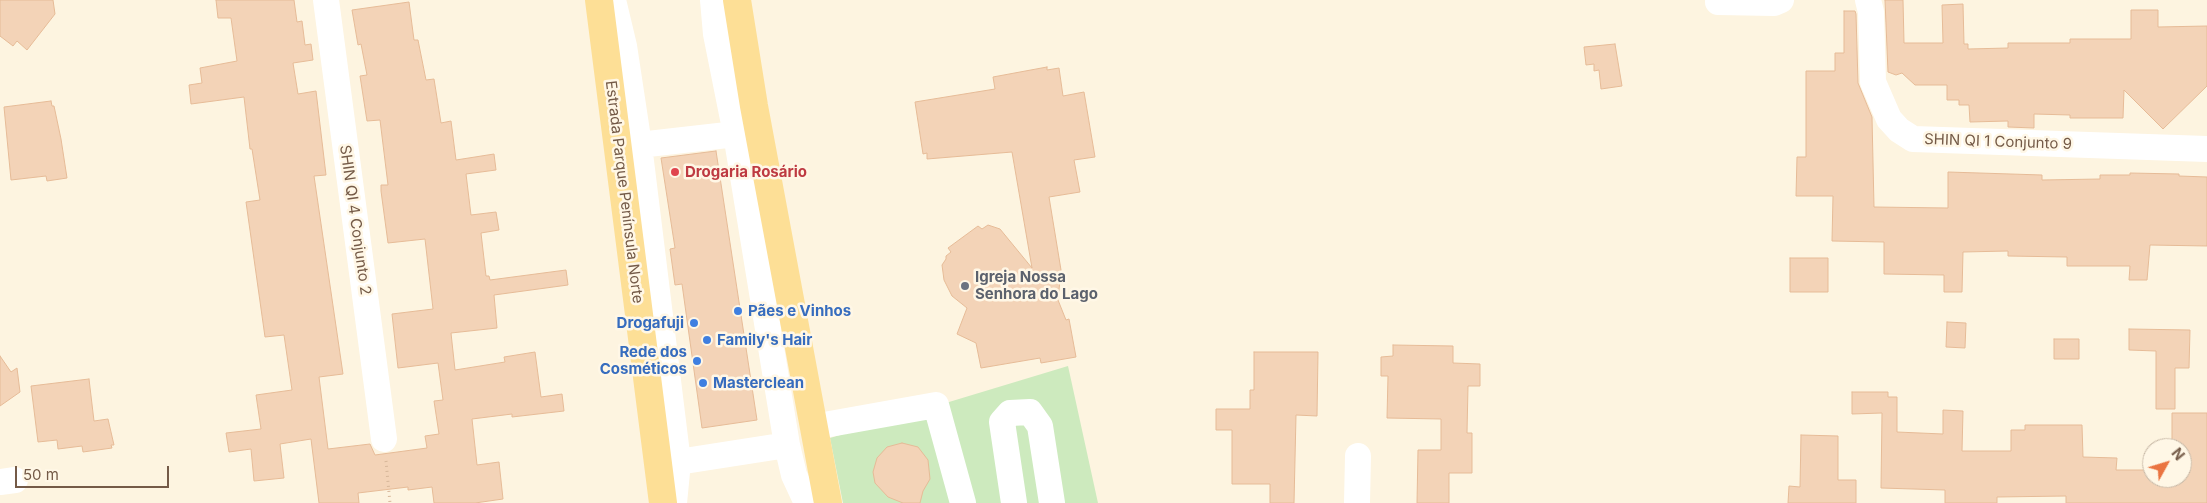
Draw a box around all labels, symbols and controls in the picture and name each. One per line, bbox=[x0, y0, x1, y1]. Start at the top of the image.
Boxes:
street label: Estrada Parque Península Norte bbox=[601, 79, 647, 305]
street label: SHIN QI 1 Conjunto 9 bbox=[1924, 130, 2072, 154]
street label: SHIN QI 4 Conjunto 2 bbox=[336, 144, 374, 296]
place label: Drogaria Rosário bbox=[685, 163, 807, 181]
marker: Drogaria Rosário bbox=[669, 166, 681, 178]
place label: Igreja Nossa Senhora do Lago bbox=[975, 268, 1098, 303]
marker: Igreja Nossa Senhora do Lago bbox=[959, 280, 971, 292]
place label: Pães e Vinhos bbox=[748, 302, 851, 320]
marker: Pães e Vinhos bbox=[732, 305, 744, 317]
place label: Drogafuji bbox=[617, 314, 684, 332]
marker: Drogafuji bbox=[688, 317, 700, 329]
place label: Family's Hair bbox=[717, 331, 812, 349]
marker: Family's Hair bbox=[701, 334, 713, 346]
place label: Rede dos Cosméticos bbox=[600, 343, 687, 378]
marker: Rede dos Cosméticos bbox=[691, 355, 703, 367]
place label: Masterclean bbox=[713, 374, 804, 392]
marker: Masterclean bbox=[697, 377, 709, 389]
north arrow bbox=[2142, 438, 2192, 488]
text: N bbox=[2168, 444, 2188, 463]
scale bar bbox=[18, 456, 171, 488]
text: 50 m bbox=[23, 465, 59, 484]

